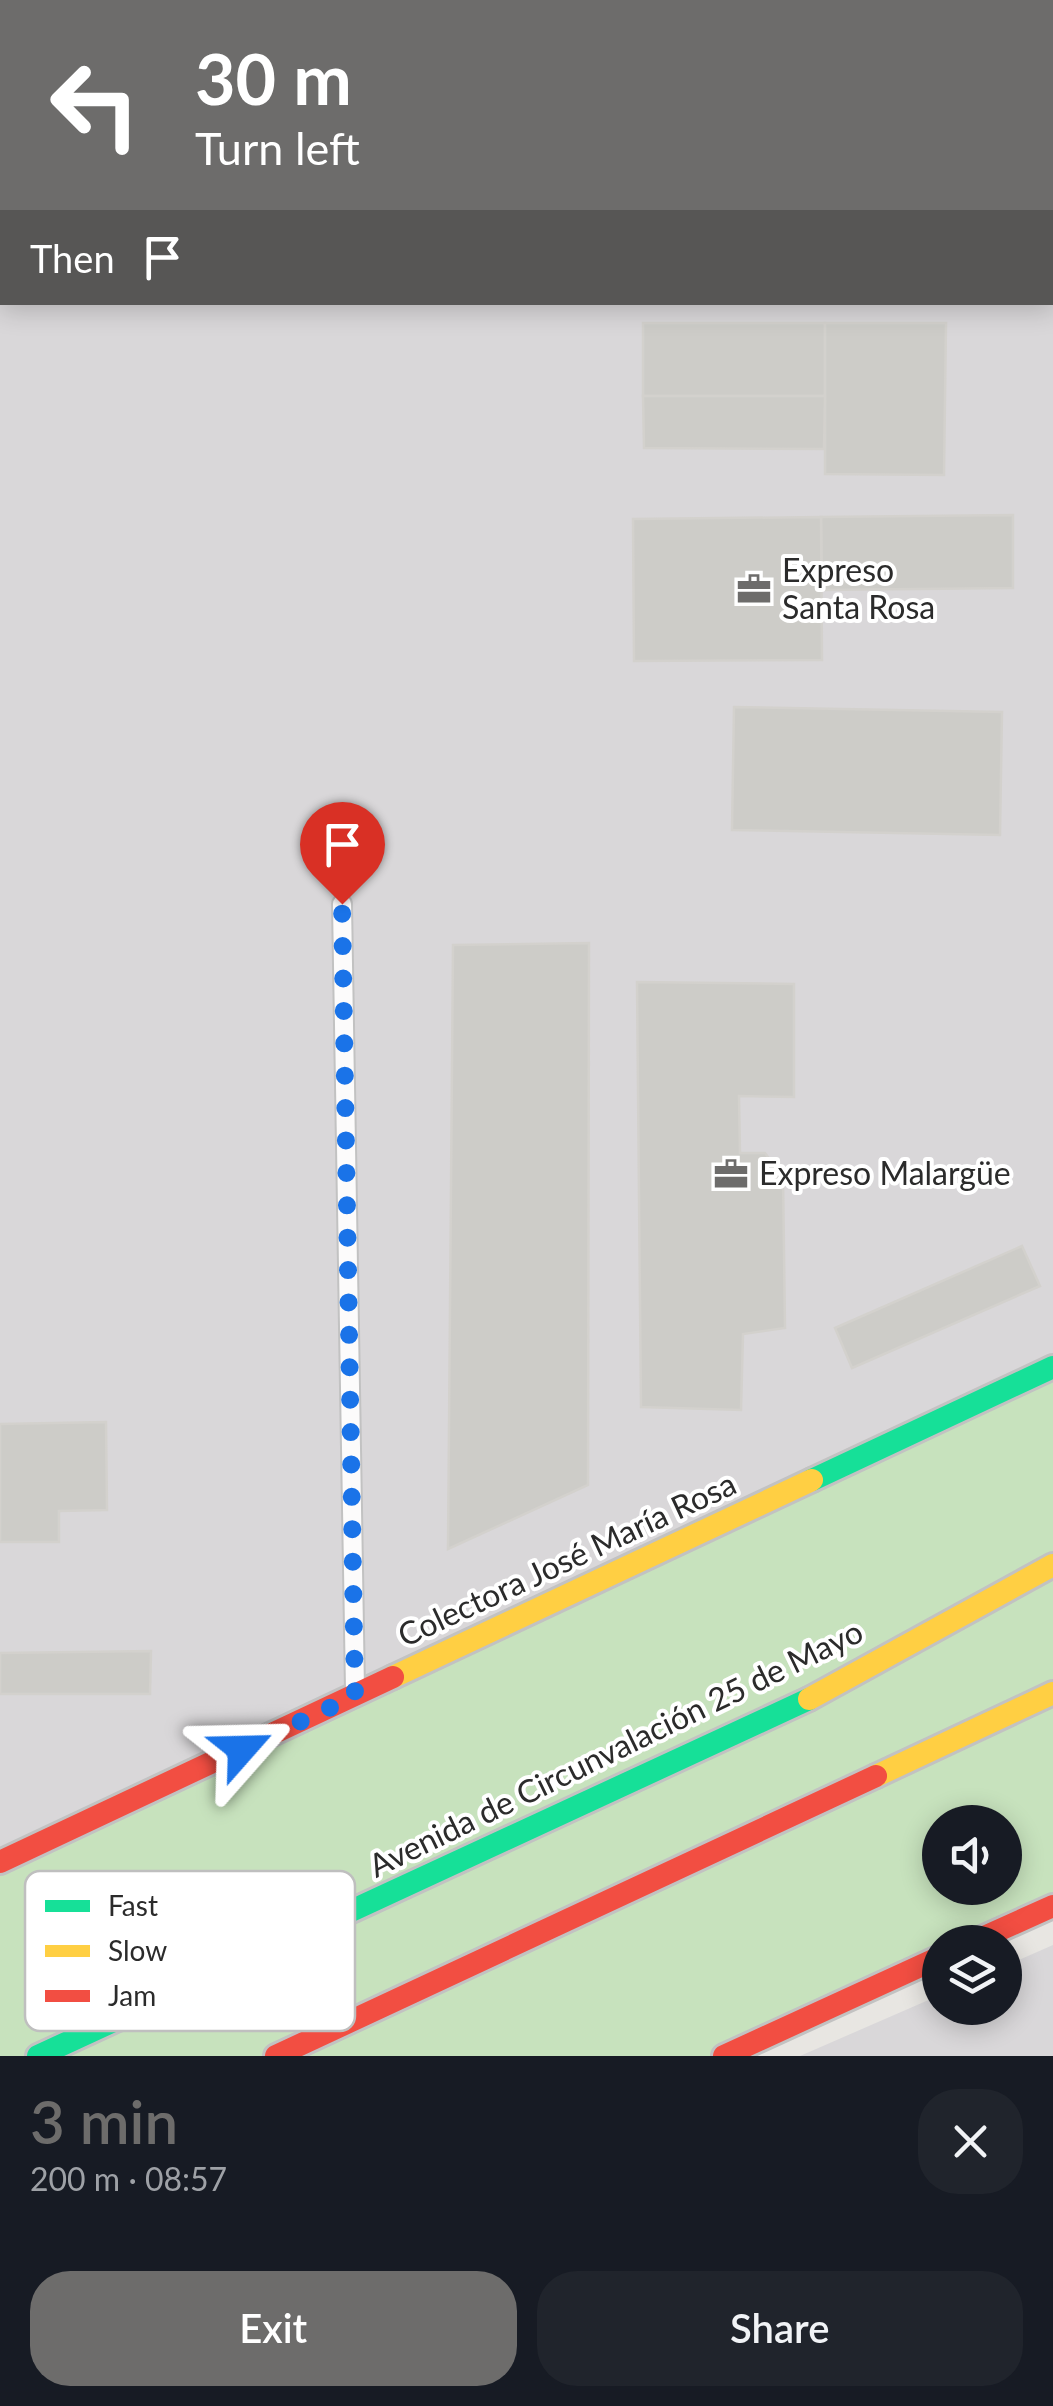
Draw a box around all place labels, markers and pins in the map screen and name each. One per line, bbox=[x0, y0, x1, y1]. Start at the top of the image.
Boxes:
place label: Expreso Santa Rosa bbox=[782, 550, 935, 626]
office icon: Expreso Santa Rosa bbox=[735, 570, 773, 608]
pin bbox=[300, 802, 385, 905]
place label: Expreso Malargüe bbox=[759, 1153, 1011, 1192]
office icon: Expreso Malargüe bbox=[712, 1155, 750, 1193]

